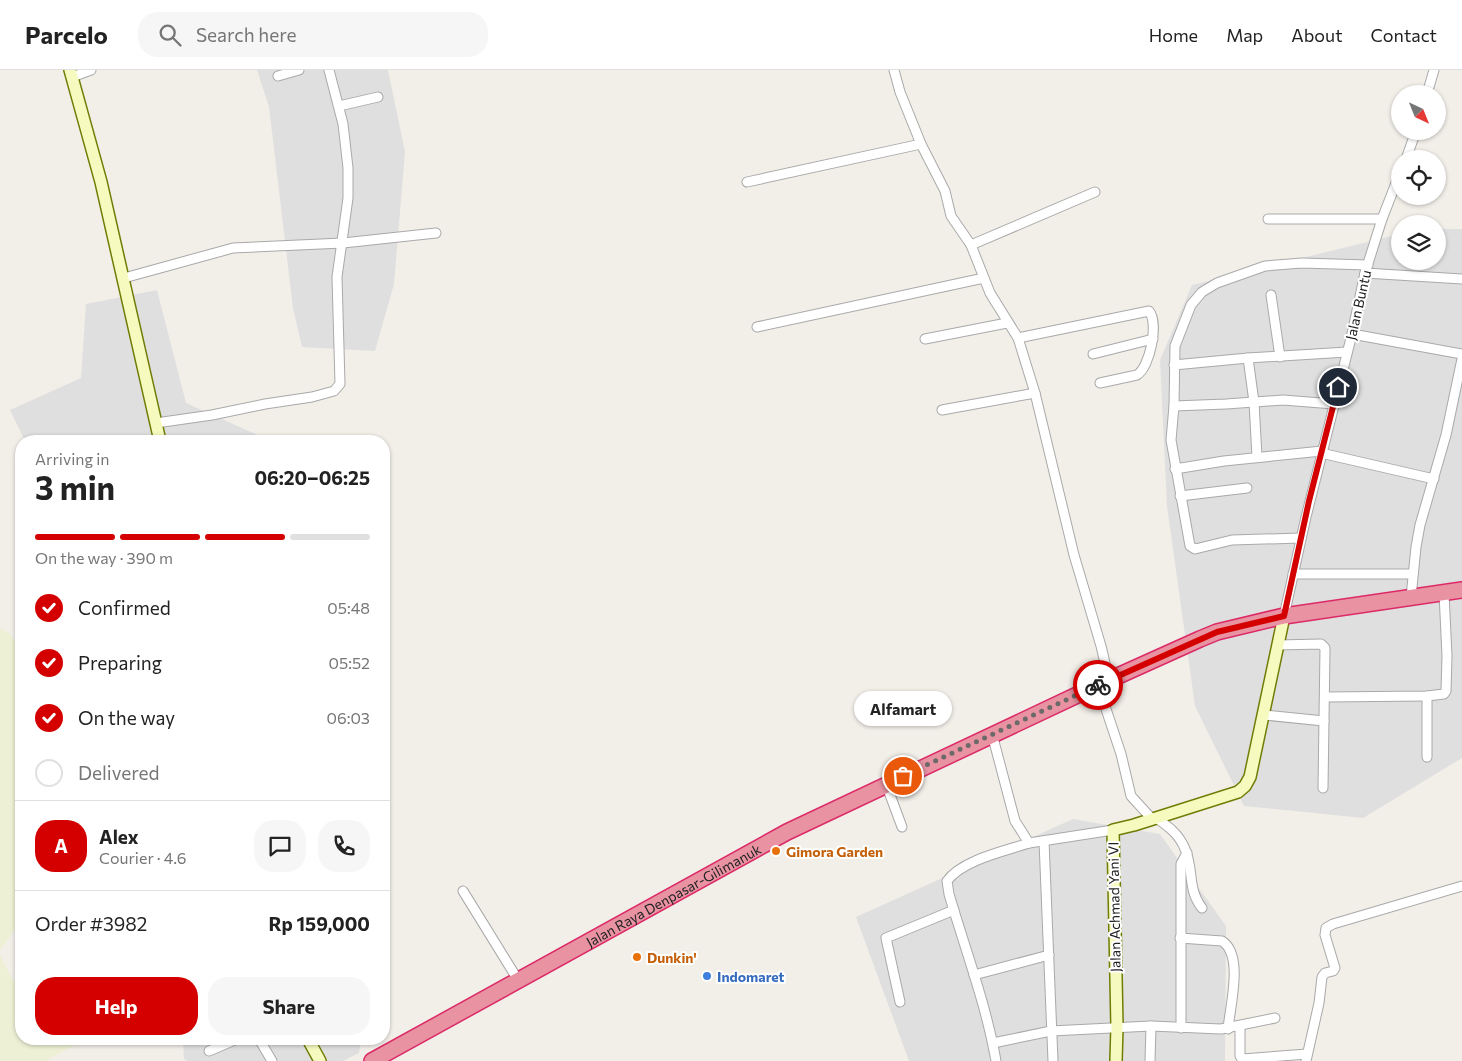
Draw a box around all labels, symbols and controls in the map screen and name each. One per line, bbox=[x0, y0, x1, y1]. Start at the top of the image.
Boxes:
search box bbox=[138, 12, 488, 57]
text: Parcelo bbox=[25, 20, 108, 49]
icon: search bbox=[156, 21, 184, 49]
text: Search here bbox=[196, 23, 296, 46]
text: Home bbox=[1149, 24, 1198, 46]
text: Map bbox=[1226, 24, 1263, 46]
text: About bbox=[1291, 24, 1343, 46]
text: Contact bbox=[1371, 24, 1437, 46]
north arrow bbox=[1391, 85, 1446, 140]
map controls bbox=[1391, 85, 1446, 270]
button: locate bbox=[1391, 150, 1446, 205]
button: layers bbox=[1391, 215, 1446, 270]
street label: Jalan Buntu bbox=[1342, 268, 1374, 342]
pin bbox=[1317, 366, 1359, 408]
icon: home bbox=[1324, 373, 1352, 401]
text: Arriving in bbox=[35, 449, 109, 468]
text: 06:20–06:25 bbox=[254, 466, 370, 489]
text: 3 min bbox=[35, 467, 115, 507]
text: On the way · 390 m bbox=[35, 548, 173, 567]
icon: check bbox=[35, 594, 63, 622]
text: Confirmed bbox=[78, 596, 171, 619]
text: 05:48 bbox=[327, 598, 370, 617]
icon: check bbox=[35, 649, 63, 677]
text: Preparing bbox=[78, 651, 162, 674]
text: 05:52 bbox=[329, 653, 370, 672]
courier bbox=[1073, 660, 1123, 710]
icon: bike bbox=[1084, 671, 1112, 699]
callout: Alfamart bbox=[854, 691, 952, 726]
text: Alfamart bbox=[870, 699, 936, 718]
icon: check bbox=[35, 704, 63, 732]
text: On the way bbox=[78, 706, 175, 729]
text: 06:03 bbox=[327, 708, 370, 727]
pin bbox=[882, 755, 924, 797]
text: Delivered bbox=[78, 761, 159, 784]
icon: bag bbox=[889, 762, 917, 790]
button: chat bbox=[254, 820, 306, 872]
button: phone bbox=[318, 820, 370, 872]
text: Alex bbox=[99, 825, 139, 848]
text: A bbox=[54, 834, 68, 857]
street label: Jalan Raya Denpasar-Gilimanuk bbox=[583, 840, 764, 950]
street label: Jalan Achmad Yani VI bbox=[1104, 842, 1124, 972]
place label: Gimora Garden bbox=[786, 843, 883, 860]
marker: Gimora Garden bbox=[770, 845, 782, 857]
text: Courier · 4.6 bbox=[99, 848, 186, 867]
text: Order #3982 bbox=[35, 912, 147, 935]
text: Rp 159,000 bbox=[268, 912, 370, 935]
place label: Dunkin' bbox=[647, 949, 697, 966]
marker: Dunkin' bbox=[631, 951, 643, 963]
place label: Indomaret bbox=[717, 968, 785, 985]
marker: Indomaret bbox=[701, 970, 713, 982]
button: Help bbox=[35, 977, 198, 1035]
button: Share bbox=[208, 977, 370, 1035]

